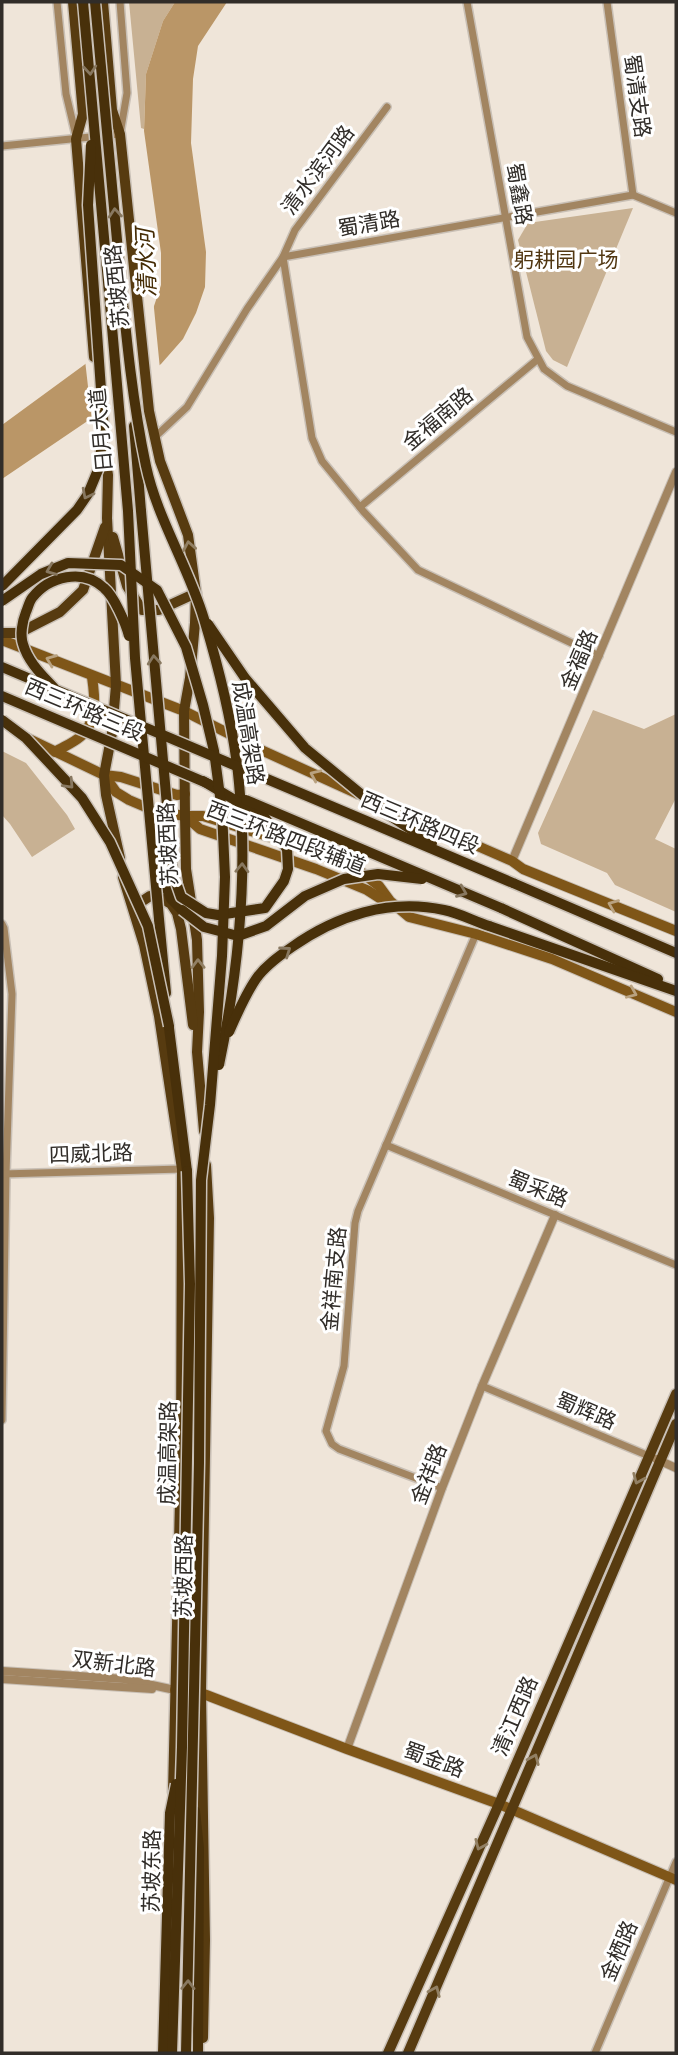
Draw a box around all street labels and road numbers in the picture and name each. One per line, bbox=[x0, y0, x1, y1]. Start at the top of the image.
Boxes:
street label: 蜀清支路 bbox=[620, 52, 657, 139]
street label: 清水滨河路 bbox=[275, 120, 358, 219]
street label: 蜀鑫路 bbox=[503, 161, 538, 227]
street label: 蜀清路 bbox=[336, 205, 402, 240]
street label: 苏坡西路 bbox=[99, 243, 132, 329]
street label: 金福南路 bbox=[397, 381, 477, 454]
street label: 日月大道 bbox=[83, 387, 116, 473]
street label: 金福路 bbox=[554, 626, 601, 693]
street label: 西三环路三段 bbox=[22, 672, 147, 745]
street label: 成温高架路 bbox=[229, 679, 270, 787]
street label: 西三环路四段 bbox=[358, 785, 483, 858]
street label: 西三环路四段辅道 bbox=[204, 795, 369, 878]
street label: 苏坡西路 bbox=[152, 801, 181, 887]
street label: 四威北路 bbox=[49, 1139, 133, 1166]
street label: 蜀采路 bbox=[505, 1164, 572, 1211]
street label: 金祥南支路 bbox=[315, 1225, 350, 1332]
street label: 蜀辉路 bbox=[553, 1386, 620, 1433]
street label: 成温高架路 bbox=[153, 1400, 180, 1506]
street label: 金祥路 bbox=[405, 1440, 451, 1507]
street label: 苏坡西路 bbox=[169, 1534, 196, 1618]
street label: 双新北路 bbox=[71, 1645, 157, 1680]
street label: 清江西路 bbox=[486, 1672, 542, 1759]
street label: 蜀金路 bbox=[401, 1736, 468, 1781]
street label: 苏坡东路 bbox=[137, 1829, 164, 1913]
street label: 金栖路 bbox=[594, 1917, 641, 1984]

